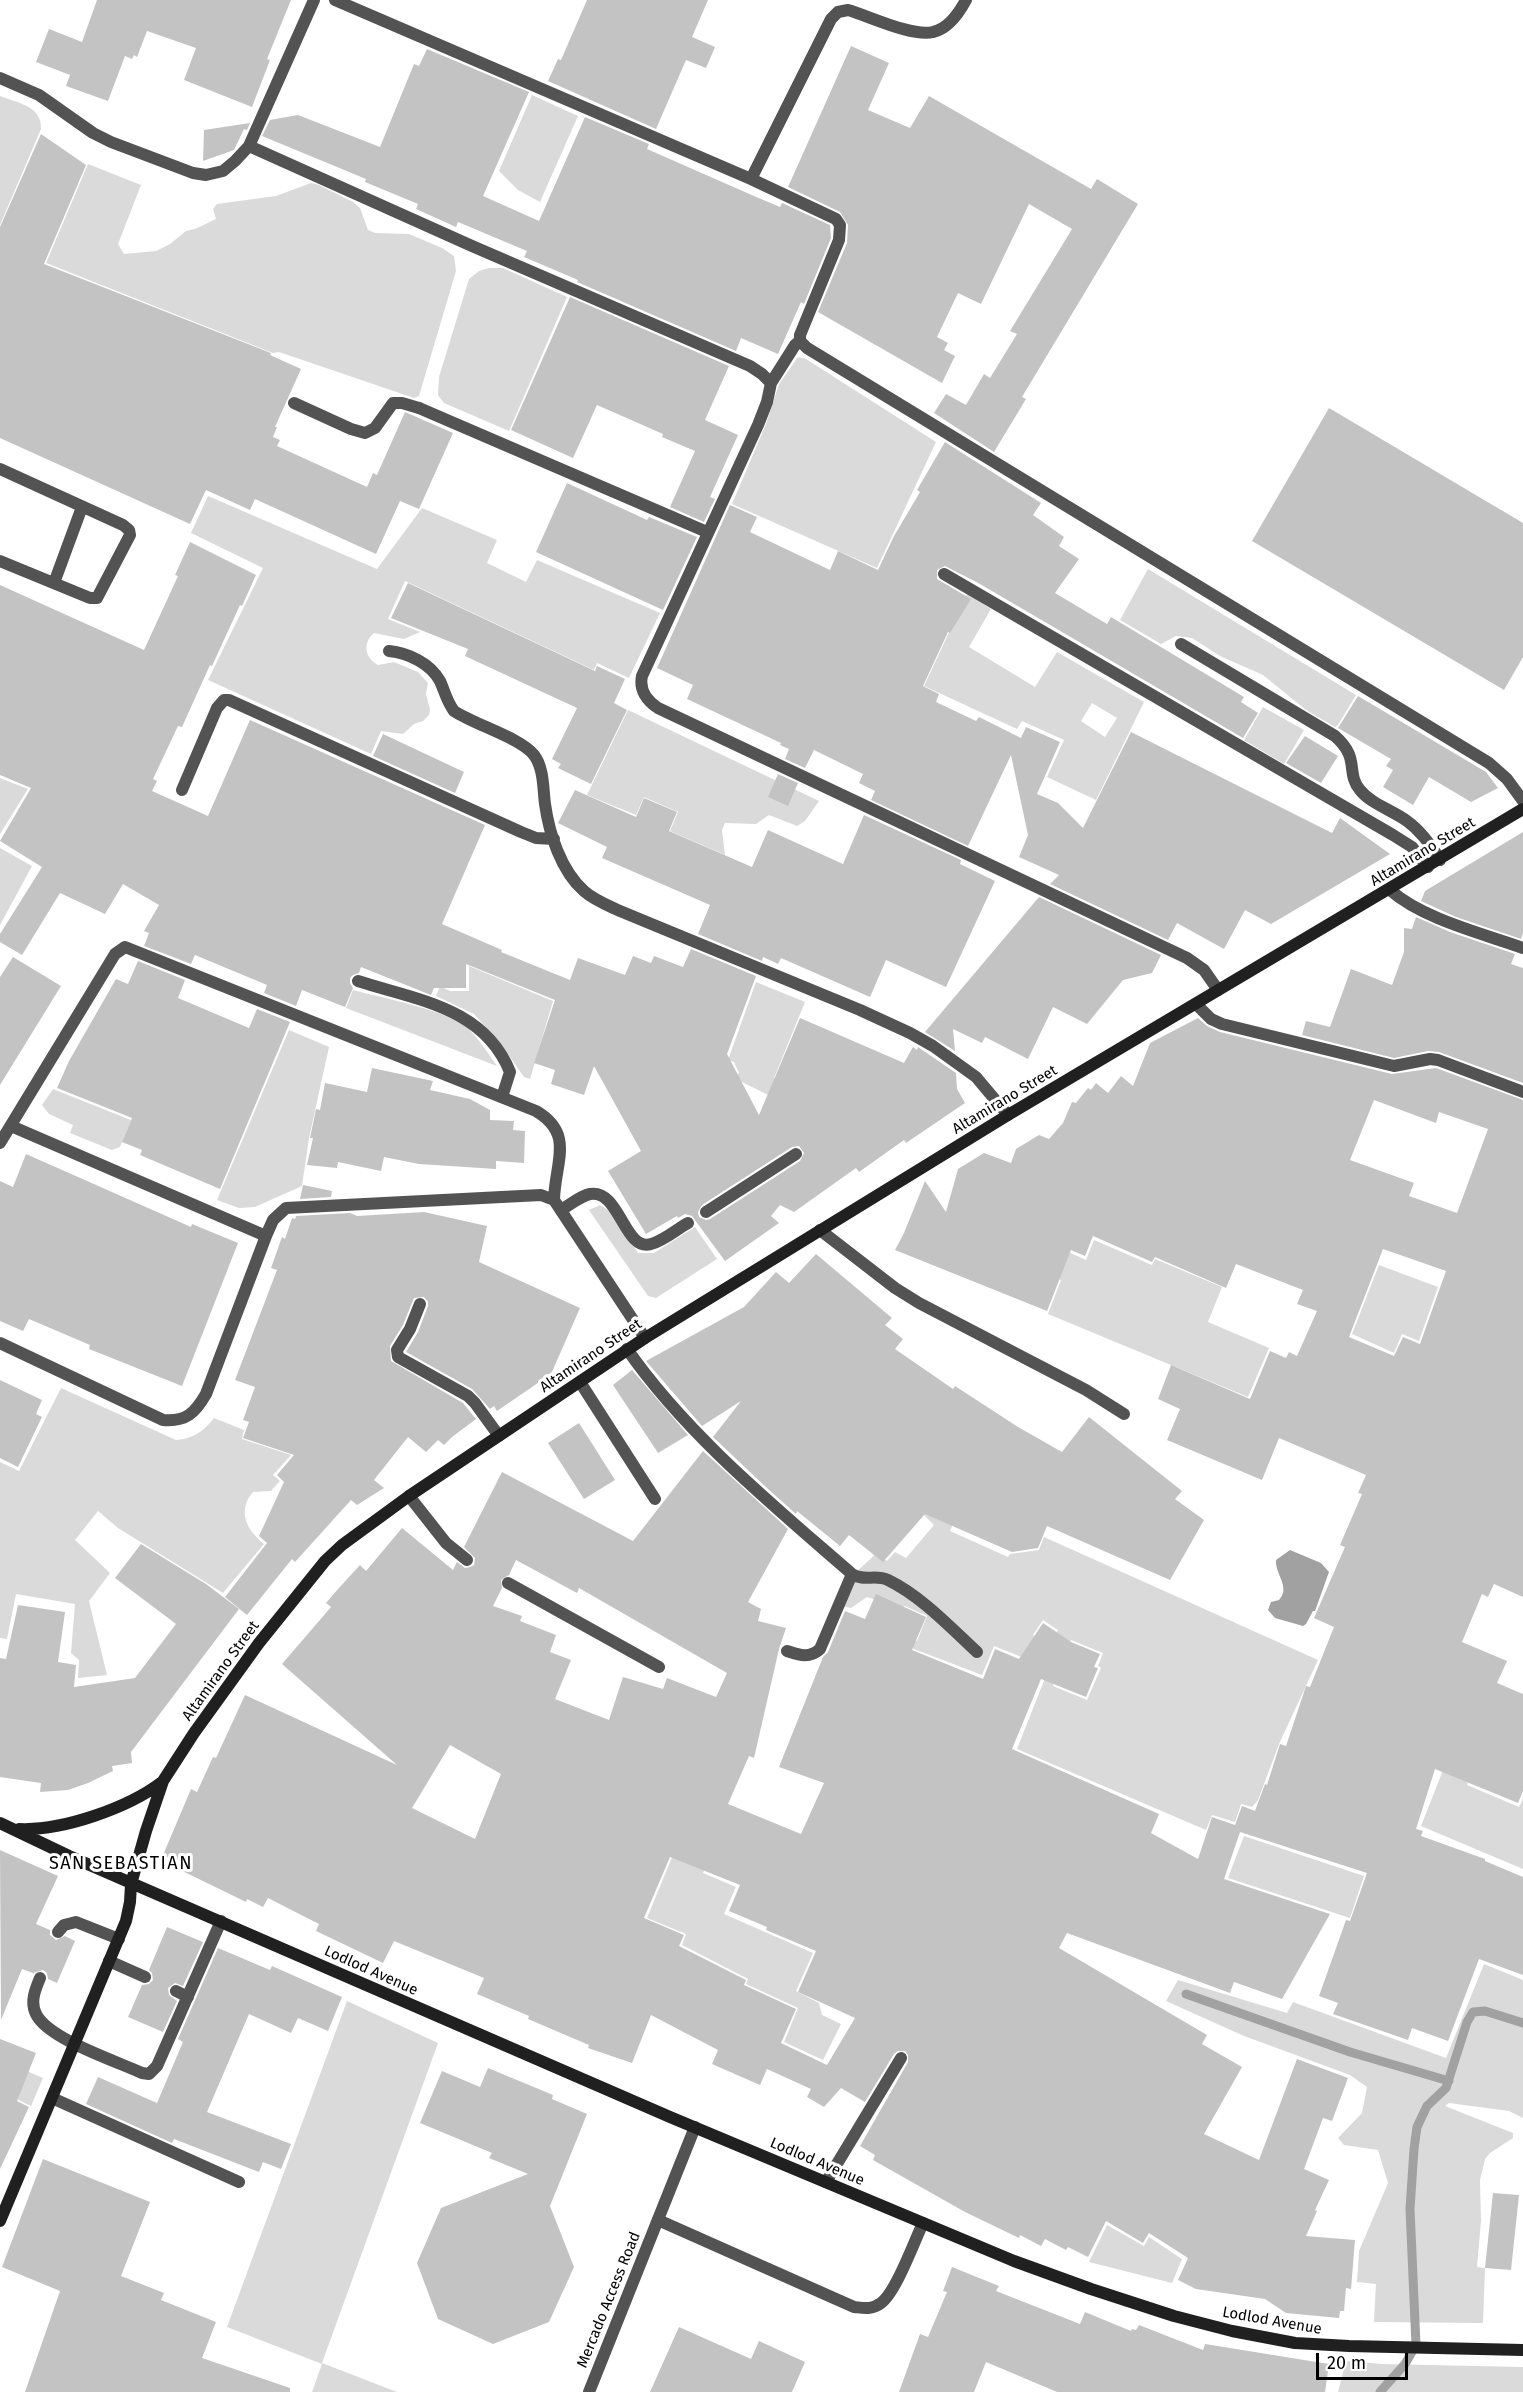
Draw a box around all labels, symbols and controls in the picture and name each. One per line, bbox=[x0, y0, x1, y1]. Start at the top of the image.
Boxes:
street label: Altamirano Street bbox=[1367, 814, 1479, 890]
street label: Altamirano Street bbox=[949, 1062, 1061, 1138]
street label: Altamirano Street bbox=[537, 1315, 645, 1397]
street label: Altamirano Street bbox=[179, 1617, 263, 1725]
district label: SAN SEBASTIAN bbox=[49, 1853, 193, 1875]
street label: Lodlod Avenue bbox=[321, 1942, 421, 2000]
street label: Lodlod Avenue bbox=[767, 2134, 867, 2190]
street label: Mercado Access Road bbox=[573, 2229, 645, 2371]
street label: Lodlod Avenue bbox=[1221, 2303, 1323, 2339]
scale bar bbox=[1319, 2341, 1410, 2379]
text: 20 m bbox=[1327, 2352, 1366, 2374]

